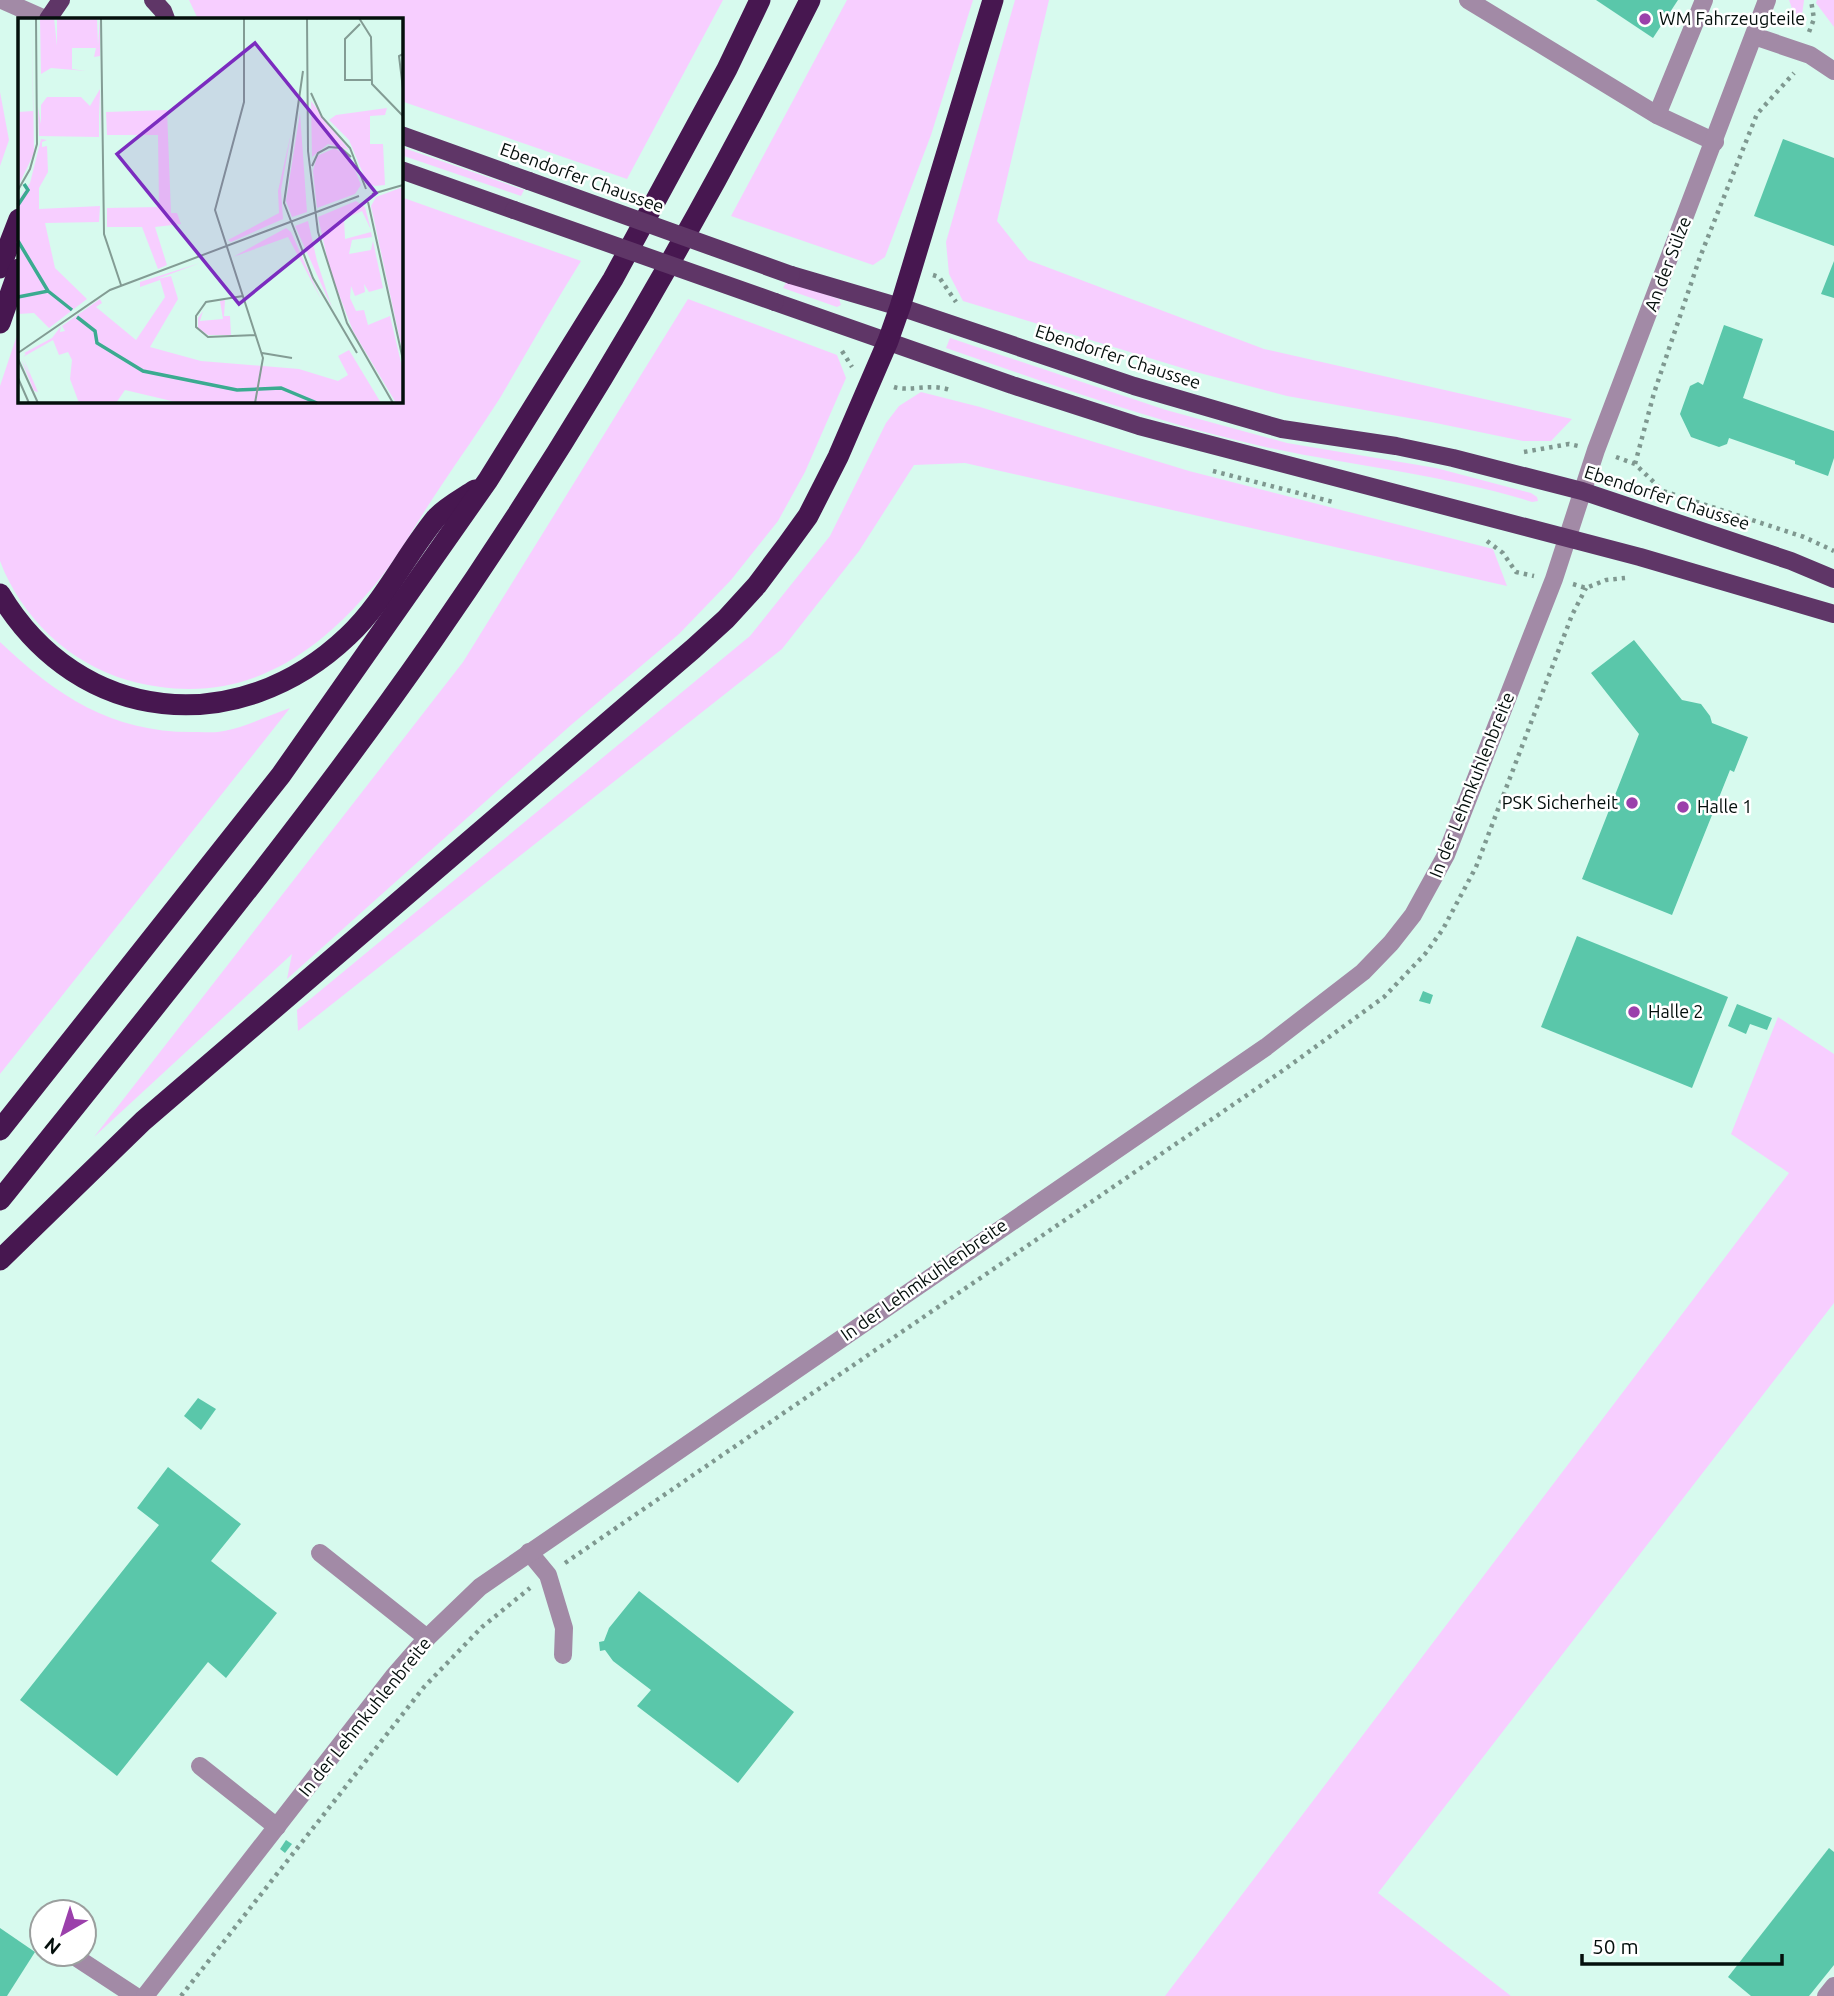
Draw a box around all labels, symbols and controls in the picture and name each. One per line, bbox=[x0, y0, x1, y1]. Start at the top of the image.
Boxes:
place label: WM Fahrzeugteile bbox=[1659, 8, 1805, 28]
marker: WM Fahrzeugteile bbox=[1637, 11, 1653, 27]
inset map bbox=[18, 18, 402, 402]
street label: Ebendorfer Chaussee bbox=[498, 138, 667, 216]
street label: An der Sülze bbox=[1640, 213, 1694, 314]
street label: Ebendorfer Chaussee bbox=[1033, 320, 1204, 392]
street label: Ebendorfer Chaussee bbox=[1582, 461, 1753, 533]
street label: In der Lehmkuhlenbreite bbox=[1425, 689, 1518, 880]
place label: PSK Sicherheit bbox=[1502, 792, 1618, 812]
marker: PSK Sicherheit bbox=[1624, 795, 1640, 811]
place label: Halle 1 bbox=[1697, 796, 1752, 816]
marker: Halle 1 bbox=[1675, 799, 1691, 815]
place label: Halle 2 bbox=[1648, 1001, 1703, 1021]
marker: Halle 2 bbox=[1626, 1004, 1642, 1020]
street label: In der Lehmkuhlenbreite bbox=[836, 1214, 1010, 1344]
street label: In der Lehmkuhlenbreite bbox=[294, 1633, 434, 1800]
north arrow bbox=[28, 1898, 98, 1968]
scale bar bbox=[1582, 1923, 1782, 1967]
text: N bbox=[40, 1933, 65, 1959]
text: 50 m bbox=[1592, 1934, 1639, 1958]

